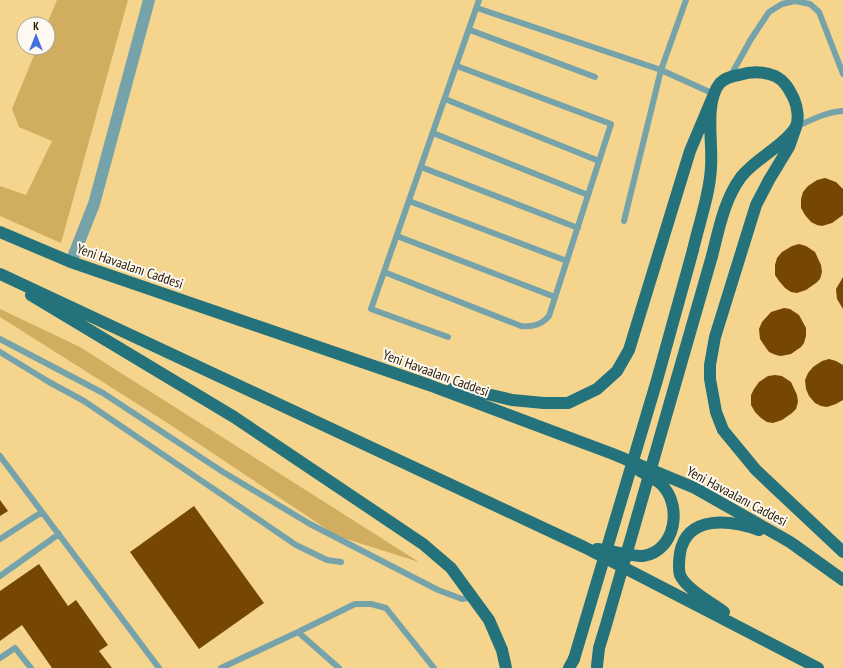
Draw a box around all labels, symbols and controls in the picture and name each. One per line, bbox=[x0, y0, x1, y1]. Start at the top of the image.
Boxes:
north arrow bbox=[16, 16, 56, 56]
text: K bbox=[33, 19, 39, 33]
street label: Yeni Havaalanı Caddesi bbox=[74, 239, 186, 293]
street label: Yeni Havaalanı Caddesi bbox=[381, 345, 491, 401]
street label: Yeni Havaalanı Caddesi bbox=[684, 462, 790, 530]

